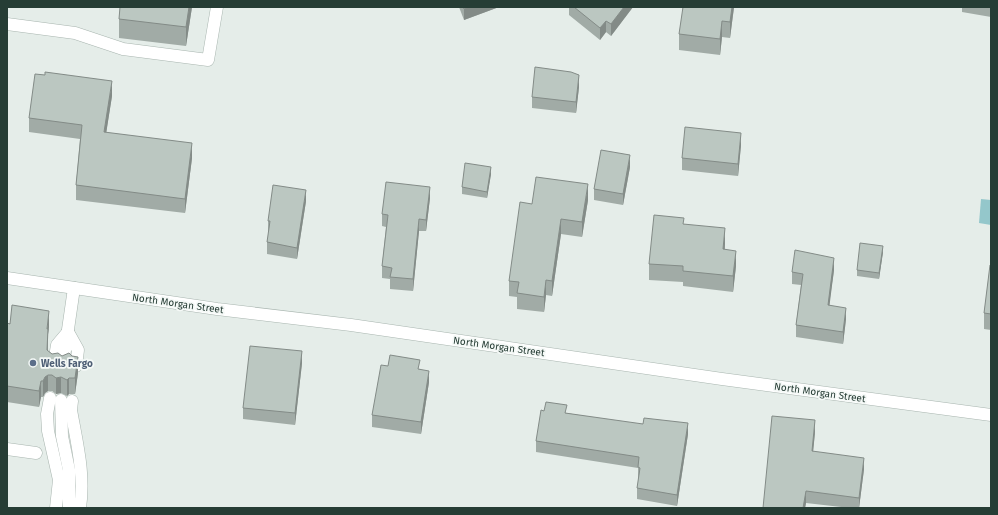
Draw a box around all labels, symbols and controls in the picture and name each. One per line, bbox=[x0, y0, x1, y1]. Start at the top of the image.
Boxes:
street label: North Morgan Street bbox=[131, 292, 225, 316]
street label: North Morgan Street bbox=[452, 335, 546, 359]
marker: Wells Fargo bbox=[28, 358, 38, 368]
place label: Wells Fargo bbox=[41, 358, 93, 370]
street label: North Morgan Street bbox=[773, 381, 867, 405]

